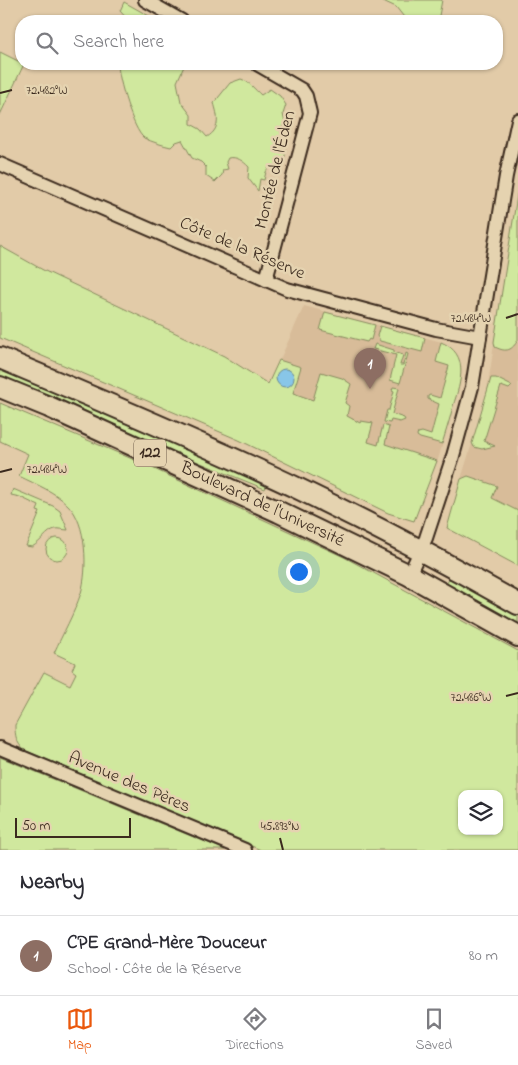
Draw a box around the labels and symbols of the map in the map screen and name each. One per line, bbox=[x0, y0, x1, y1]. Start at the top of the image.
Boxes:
text: 72.482°W bbox=[26, 82, 68, 100]
street label: Montée de l'Éden bbox=[249, 108, 303, 232]
street label: Côte de la Réserve bbox=[175, 211, 310, 288]
text: 72.484°W bbox=[451, 310, 491, 328]
pin: 1 bbox=[354, 348, 386, 389]
road number: 122 bbox=[134, 439, 166, 466]
street label: Boulevard de l'Université bbox=[175, 455, 349, 555]
text: 72.484°W bbox=[27, 461, 67, 479]
your location bbox=[286, 559, 312, 585]
text: 72.486°W bbox=[451, 689, 491, 707]
street label: Avenue des Pères bbox=[64, 746, 194, 820]
scale bar bbox=[15, 815, 131, 838]
text: 45.893°N bbox=[261, 818, 299, 836]

